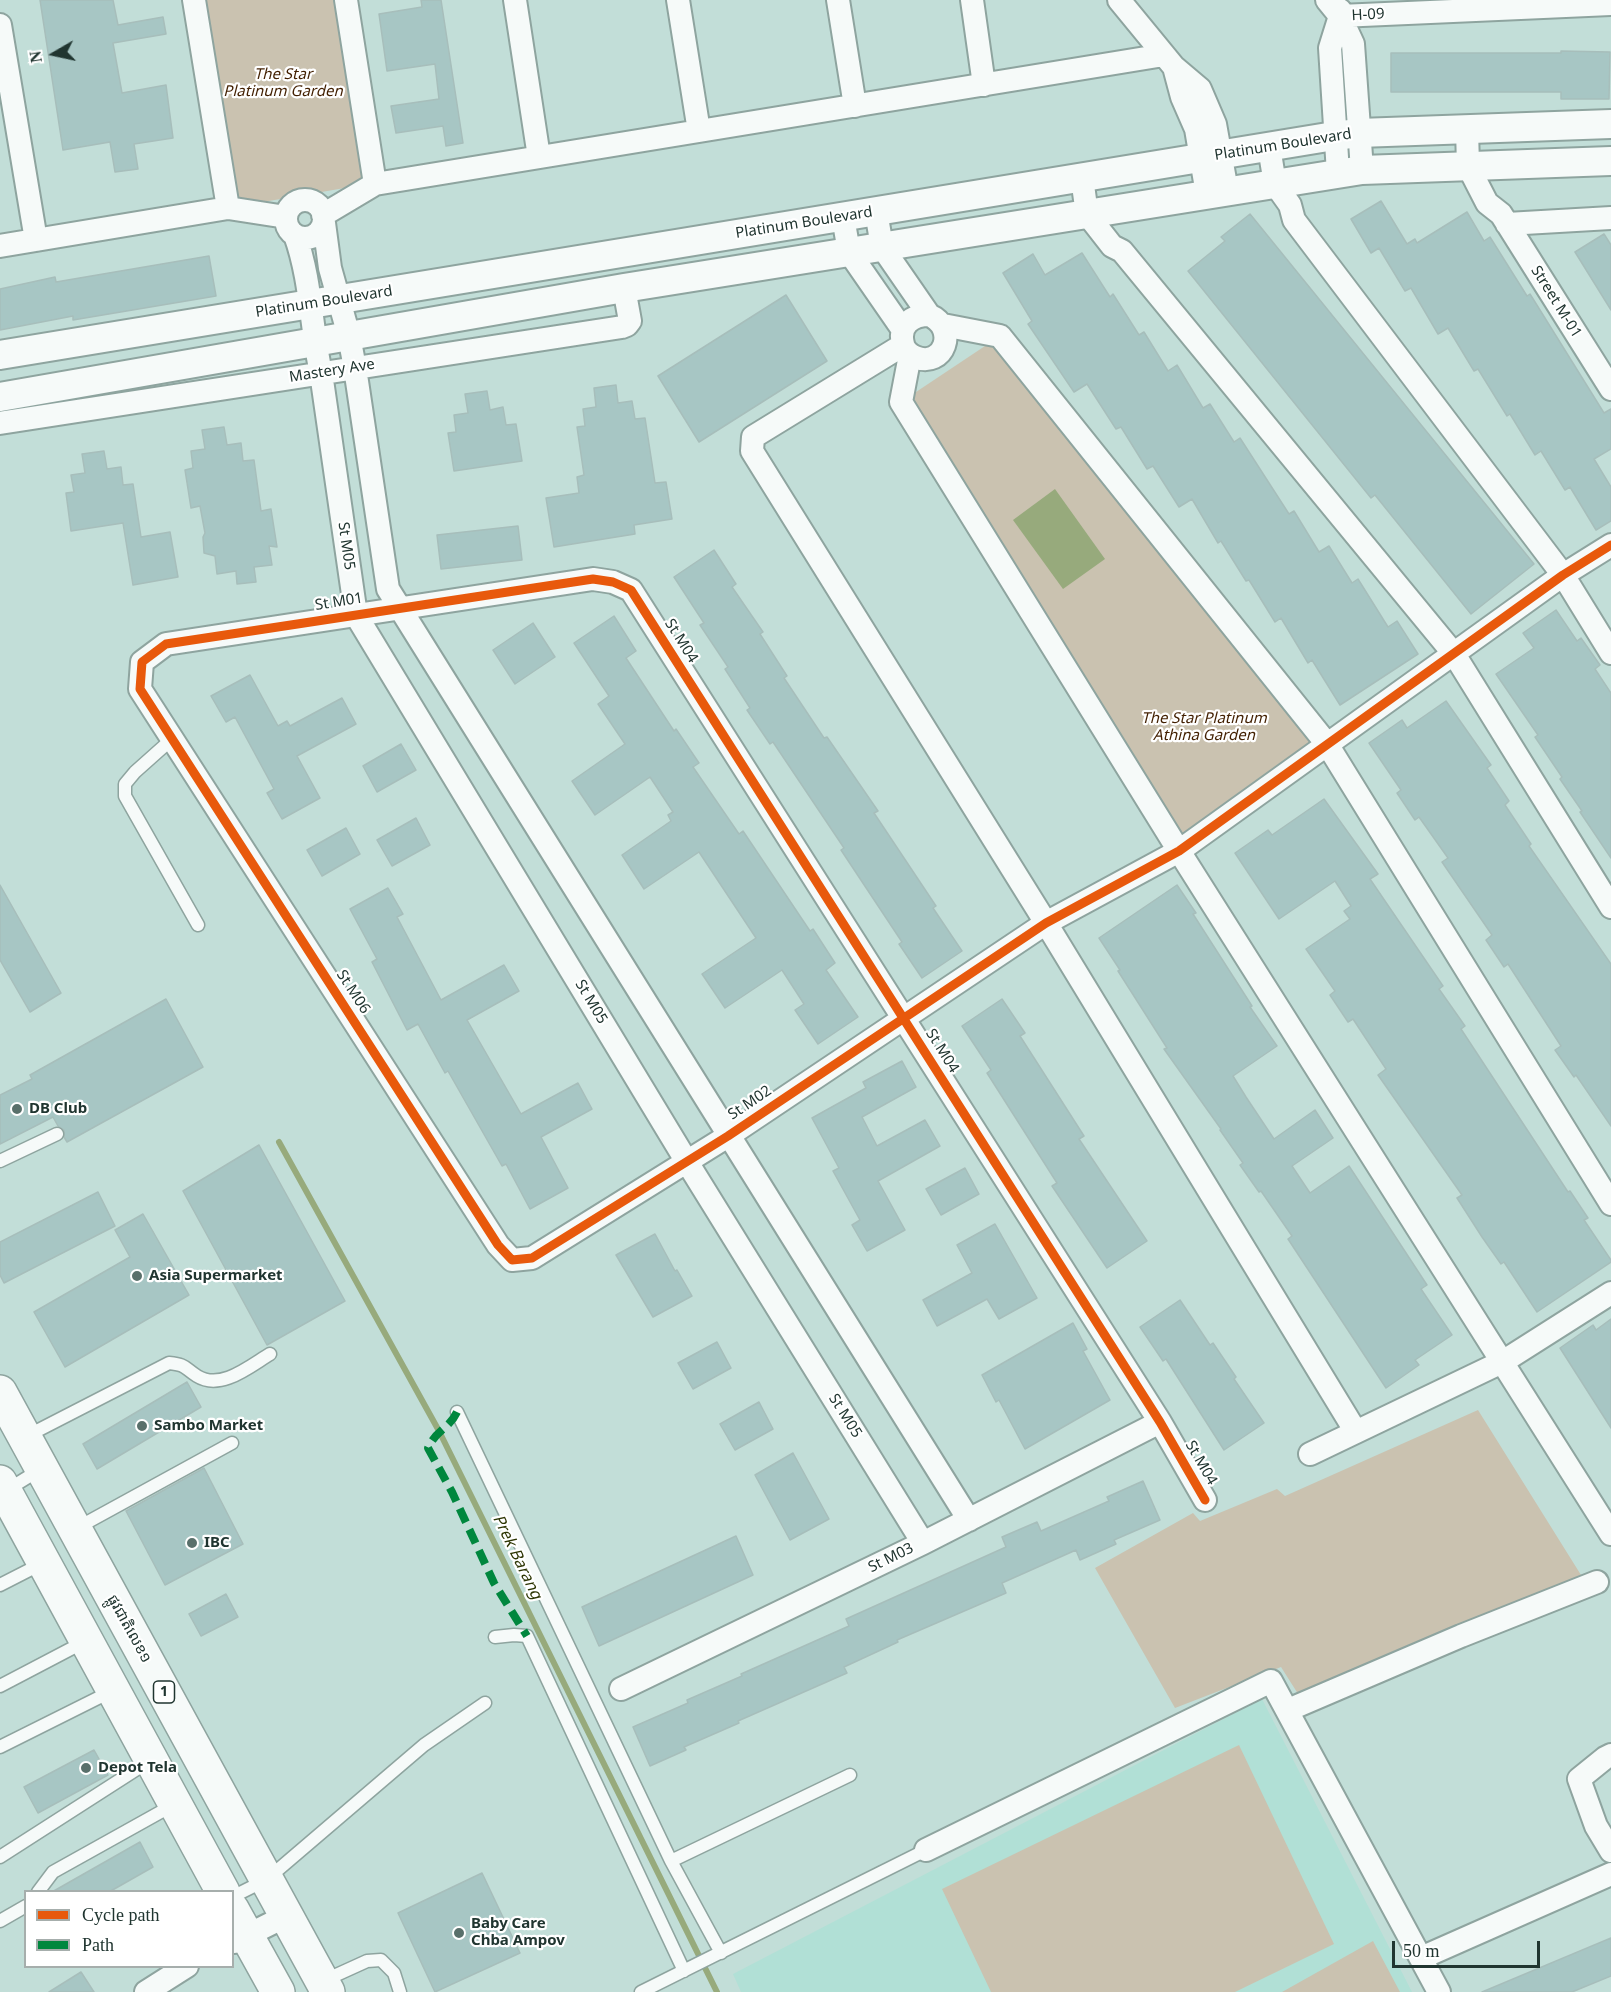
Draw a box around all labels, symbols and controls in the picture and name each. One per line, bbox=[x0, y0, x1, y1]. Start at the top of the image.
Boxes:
street label: H-09 bbox=[1351, 5, 1385, 25]
north arrow bbox=[24, 24, 84, 84]
text: N bbox=[26, 50, 45, 64]
park label: The Star Platinum Garden bbox=[223, 66, 343, 101]
street label: Platinum Boulevard bbox=[1213, 125, 1353, 165]
street label: Platinum Boulevard bbox=[734, 203, 874, 243]
street label: Street M-01 bbox=[1527, 263, 1585, 341]
street label: Platinum Boulevard bbox=[254, 282, 394, 322]
street label: Mastery Ave bbox=[288, 355, 376, 387]
street label: St M05 bbox=[334, 521, 358, 571]
street label: St M01 bbox=[314, 589, 364, 615]
street label: St M04 bbox=[661, 616, 701, 666]
park label: The Star Platinum Athina Garden bbox=[1141, 710, 1267, 745]
street label: St M06 bbox=[332, 967, 374, 1017]
street label: St M05 bbox=[571, 977, 611, 1027]
street label: St M04 bbox=[922, 1026, 962, 1076]
street label: St M02 bbox=[725, 1082, 775, 1124]
place label: DB Club bbox=[29, 1100, 87, 1118]
marker: DB Club bbox=[10, 1102, 24, 1116]
place label: Asia Supermarket bbox=[149, 1267, 282, 1285]
marker: Asia Supermarket bbox=[130, 1269, 144, 1283]
street label: St M05 bbox=[825, 1391, 865, 1441]
place label: Sambo Market bbox=[154, 1417, 263, 1435]
marker: Sambo Market bbox=[135, 1419, 149, 1433]
street label: St M04 bbox=[1181, 1438, 1221, 1488]
water label: Prek Barang bbox=[488, 1511, 546, 1603]
place label: IBC bbox=[204, 1534, 230, 1552]
marker: IBC bbox=[185, 1536, 199, 1550]
street label: St M03 bbox=[865, 1539, 917, 1577]
street label: ផ្លូវជាតិលេខ១ bbox=[103, 1592, 155, 1666]
road number: 1 bbox=[154, 1681, 174, 1703]
place label: Depot Tela bbox=[98, 1759, 177, 1777]
marker: Depot Tela bbox=[79, 1761, 93, 1775]
legend bbox=[24, 1890, 234, 1968]
text: Cycle path bbox=[82, 1905, 159, 1925]
place label: Baby Care Chba Ampov bbox=[471, 1915, 565, 1950]
marker: Baby Care Chba Ampov bbox=[452, 1926, 466, 1940]
scale bar bbox=[1395, 1929, 1544, 1967]
text: Path bbox=[82, 1935, 114, 1955]
text: 50 m bbox=[1403, 1941, 1440, 1961]

